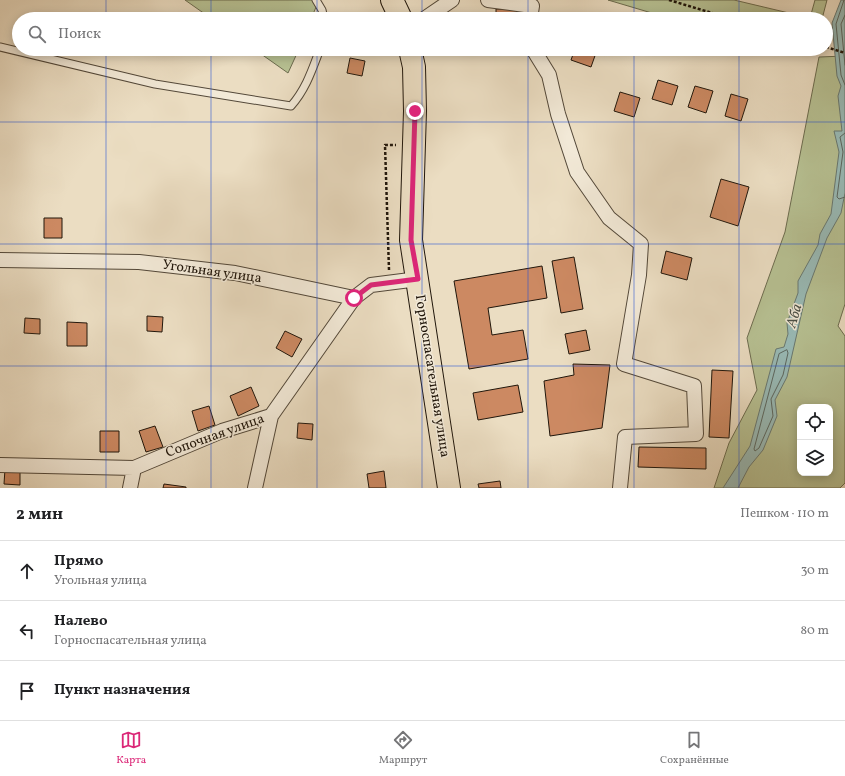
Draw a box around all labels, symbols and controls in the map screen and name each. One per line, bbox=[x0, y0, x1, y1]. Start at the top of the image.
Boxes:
search box bbox=[12, 12, 833, 56]
icon: search bbox=[26, 23, 48, 45]
text: Поиск bbox=[58, 24, 101, 45]
route end bbox=[406, 102, 424, 120]
street label: Угольная улица bbox=[161, 256, 263, 288]
route start bbox=[345, 289, 363, 307]
street label: Горноспасательная улица bbox=[410, 293, 454, 459]
water label: Аба bbox=[781, 302, 808, 331]
map controls bbox=[797, 404, 833, 476]
button: locate bbox=[797, 404, 833, 440]
street label: Сопочная улица bbox=[163, 409, 267, 463]
button: layers bbox=[797, 440, 833, 476]
text: 2 мин bbox=[16, 503, 63, 526]
text: Пешком · 110 m bbox=[740, 505, 829, 523]
text: Прямо bbox=[54, 551, 103, 572]
icon: ahead bbox=[16, 560, 38, 582]
text: 30 m bbox=[801, 562, 829, 580]
text: Угольная улица bbox=[54, 572, 147, 590]
text: Налево bbox=[54, 611, 108, 632]
icon: left bbox=[16, 620, 38, 642]
text: 80 m bbox=[800, 622, 829, 640]
text: Горноспасательная улица bbox=[54, 632, 207, 650]
icon: arrive bbox=[16, 680, 38, 702]
text: Пункт назначения bbox=[54, 680, 190, 701]
tab: Карта bbox=[116, 729, 146, 768]
tab: Маршрут bbox=[379, 729, 427, 768]
tab: Сохранённые bbox=[660, 729, 729, 768]

